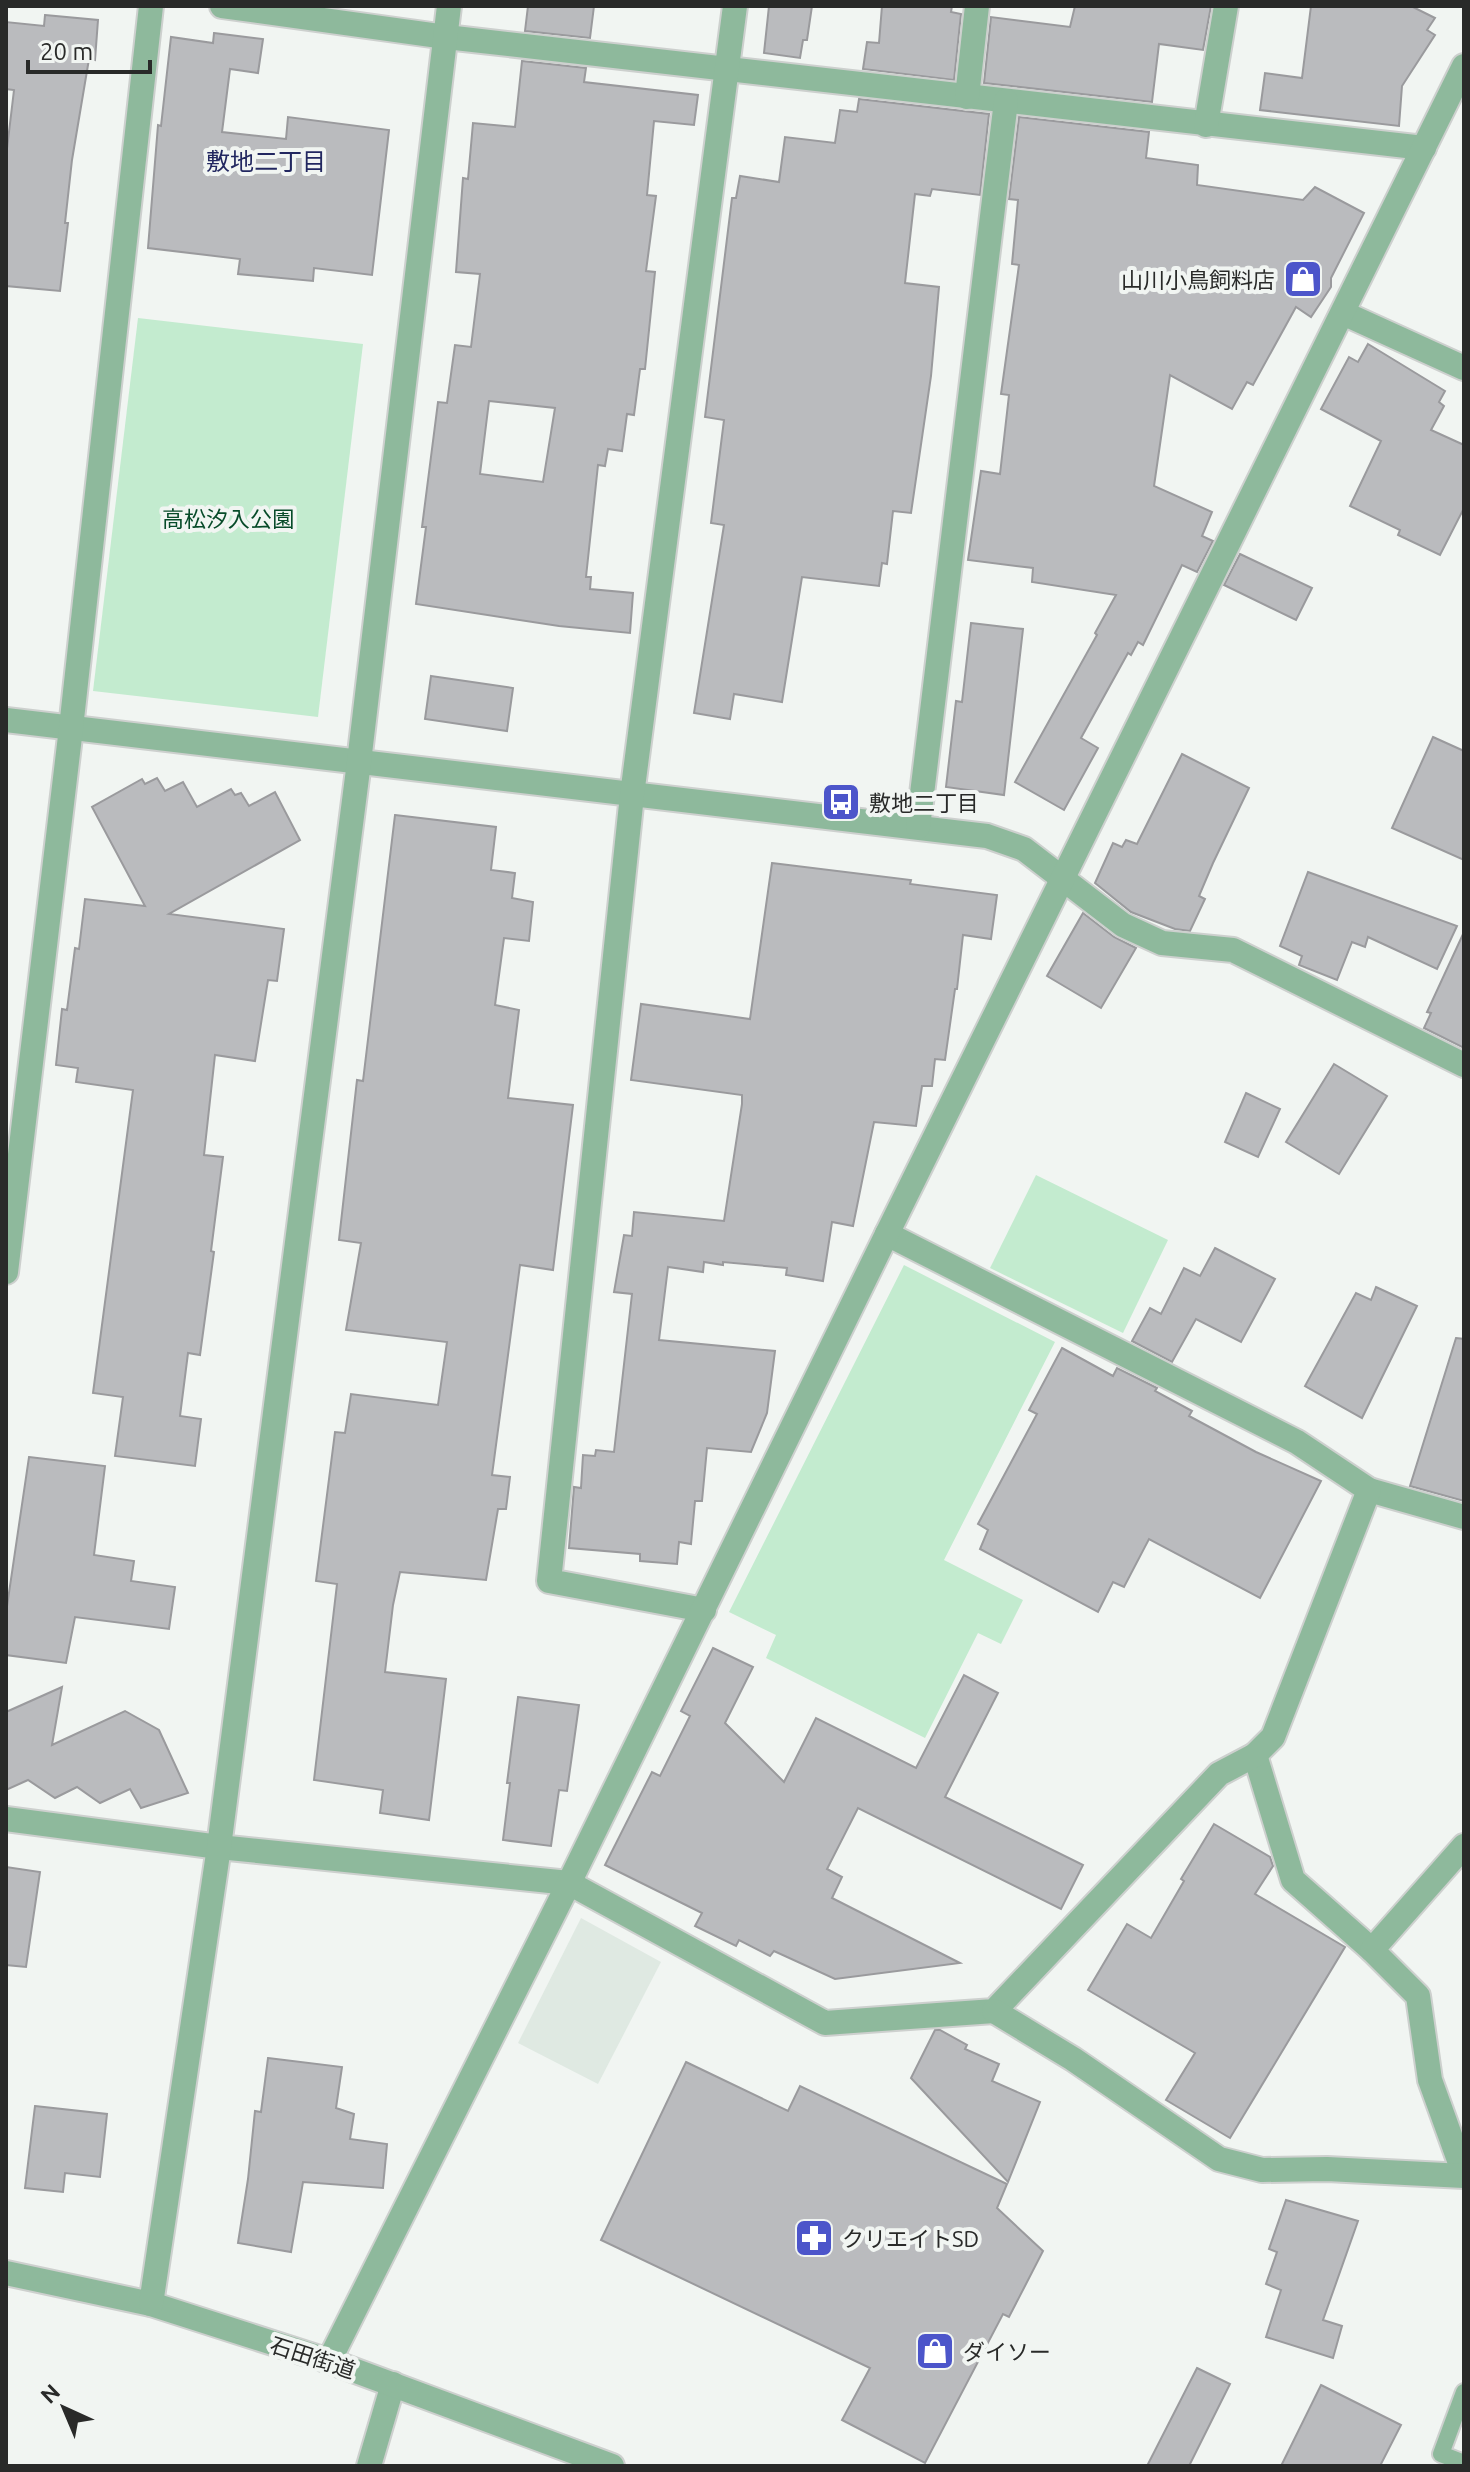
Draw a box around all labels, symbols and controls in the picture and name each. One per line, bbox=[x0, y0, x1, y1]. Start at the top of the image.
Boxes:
scale bar bbox=[28, 24, 150, 74]
text: 20 m bbox=[40, 38, 93, 65]
district label: 敷地二丁目 bbox=[206, 148, 326, 175]
shop icon: 山川小鳥飼料店 bbox=[1282, 258, 1324, 300]
place label: 山川小鳥飼料店 bbox=[1121, 267, 1275, 292]
park label: 高松汐入公園 bbox=[162, 506, 294, 531]
bus stop icon: 敷地二丁目 bbox=[820, 781, 862, 823]
place label: 敷地二丁目 bbox=[869, 790, 979, 815]
pharmacy icon: クリエイトSD bbox=[793, 2217, 835, 2259]
place label: クリエイトSD bbox=[842, 2226, 979, 2251]
shop icon: ダイソー bbox=[914, 2330, 956, 2372]
street label: 石田街道 bbox=[267, 2332, 359, 2382]
place label: ダイソー bbox=[963, 2339, 1051, 2364]
north arrow bbox=[24, 2368, 104, 2448]
text: N bbox=[35, 2379, 64, 2408]

